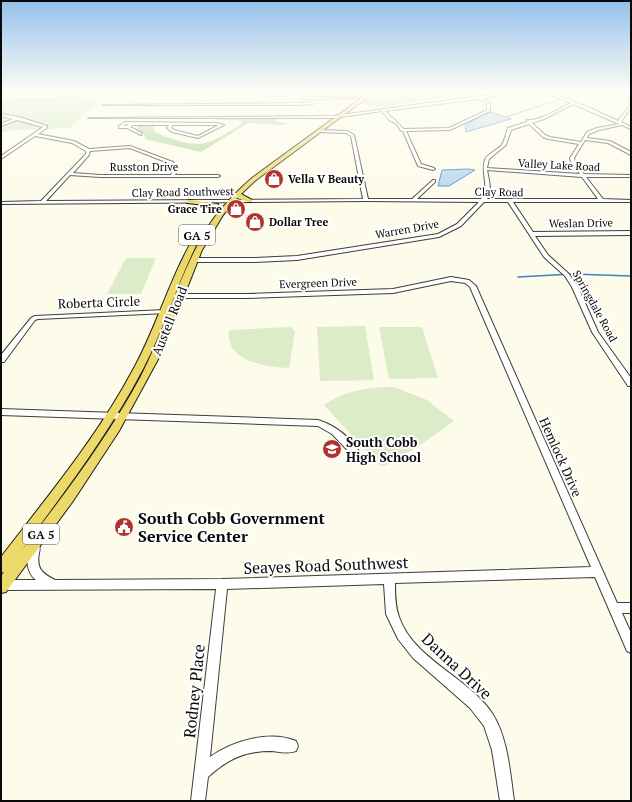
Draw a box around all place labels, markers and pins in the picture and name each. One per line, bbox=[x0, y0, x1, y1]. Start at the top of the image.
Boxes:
shop icon: Vella V Beauty bbox=[263, 168, 285, 190]
place label: Vella V Beauty bbox=[288, 172, 364, 186]
shop icon: Grace Tire bbox=[225, 198, 247, 220]
place label: Grace Tire bbox=[168, 202, 222, 216]
shop icon: Dollar Tree bbox=[244, 211, 266, 233]
place label: Dollar Tree bbox=[269, 215, 328, 229]
place label: South Cobb High School bbox=[346, 433, 421, 466]
school or university icon: South Cobb High School bbox=[321, 438, 343, 460]
place label: South Cobb Government Service Center bbox=[138, 507, 326, 547]
public building icon: South Cobb Government Service Center bbox=[113, 516, 135, 538]

